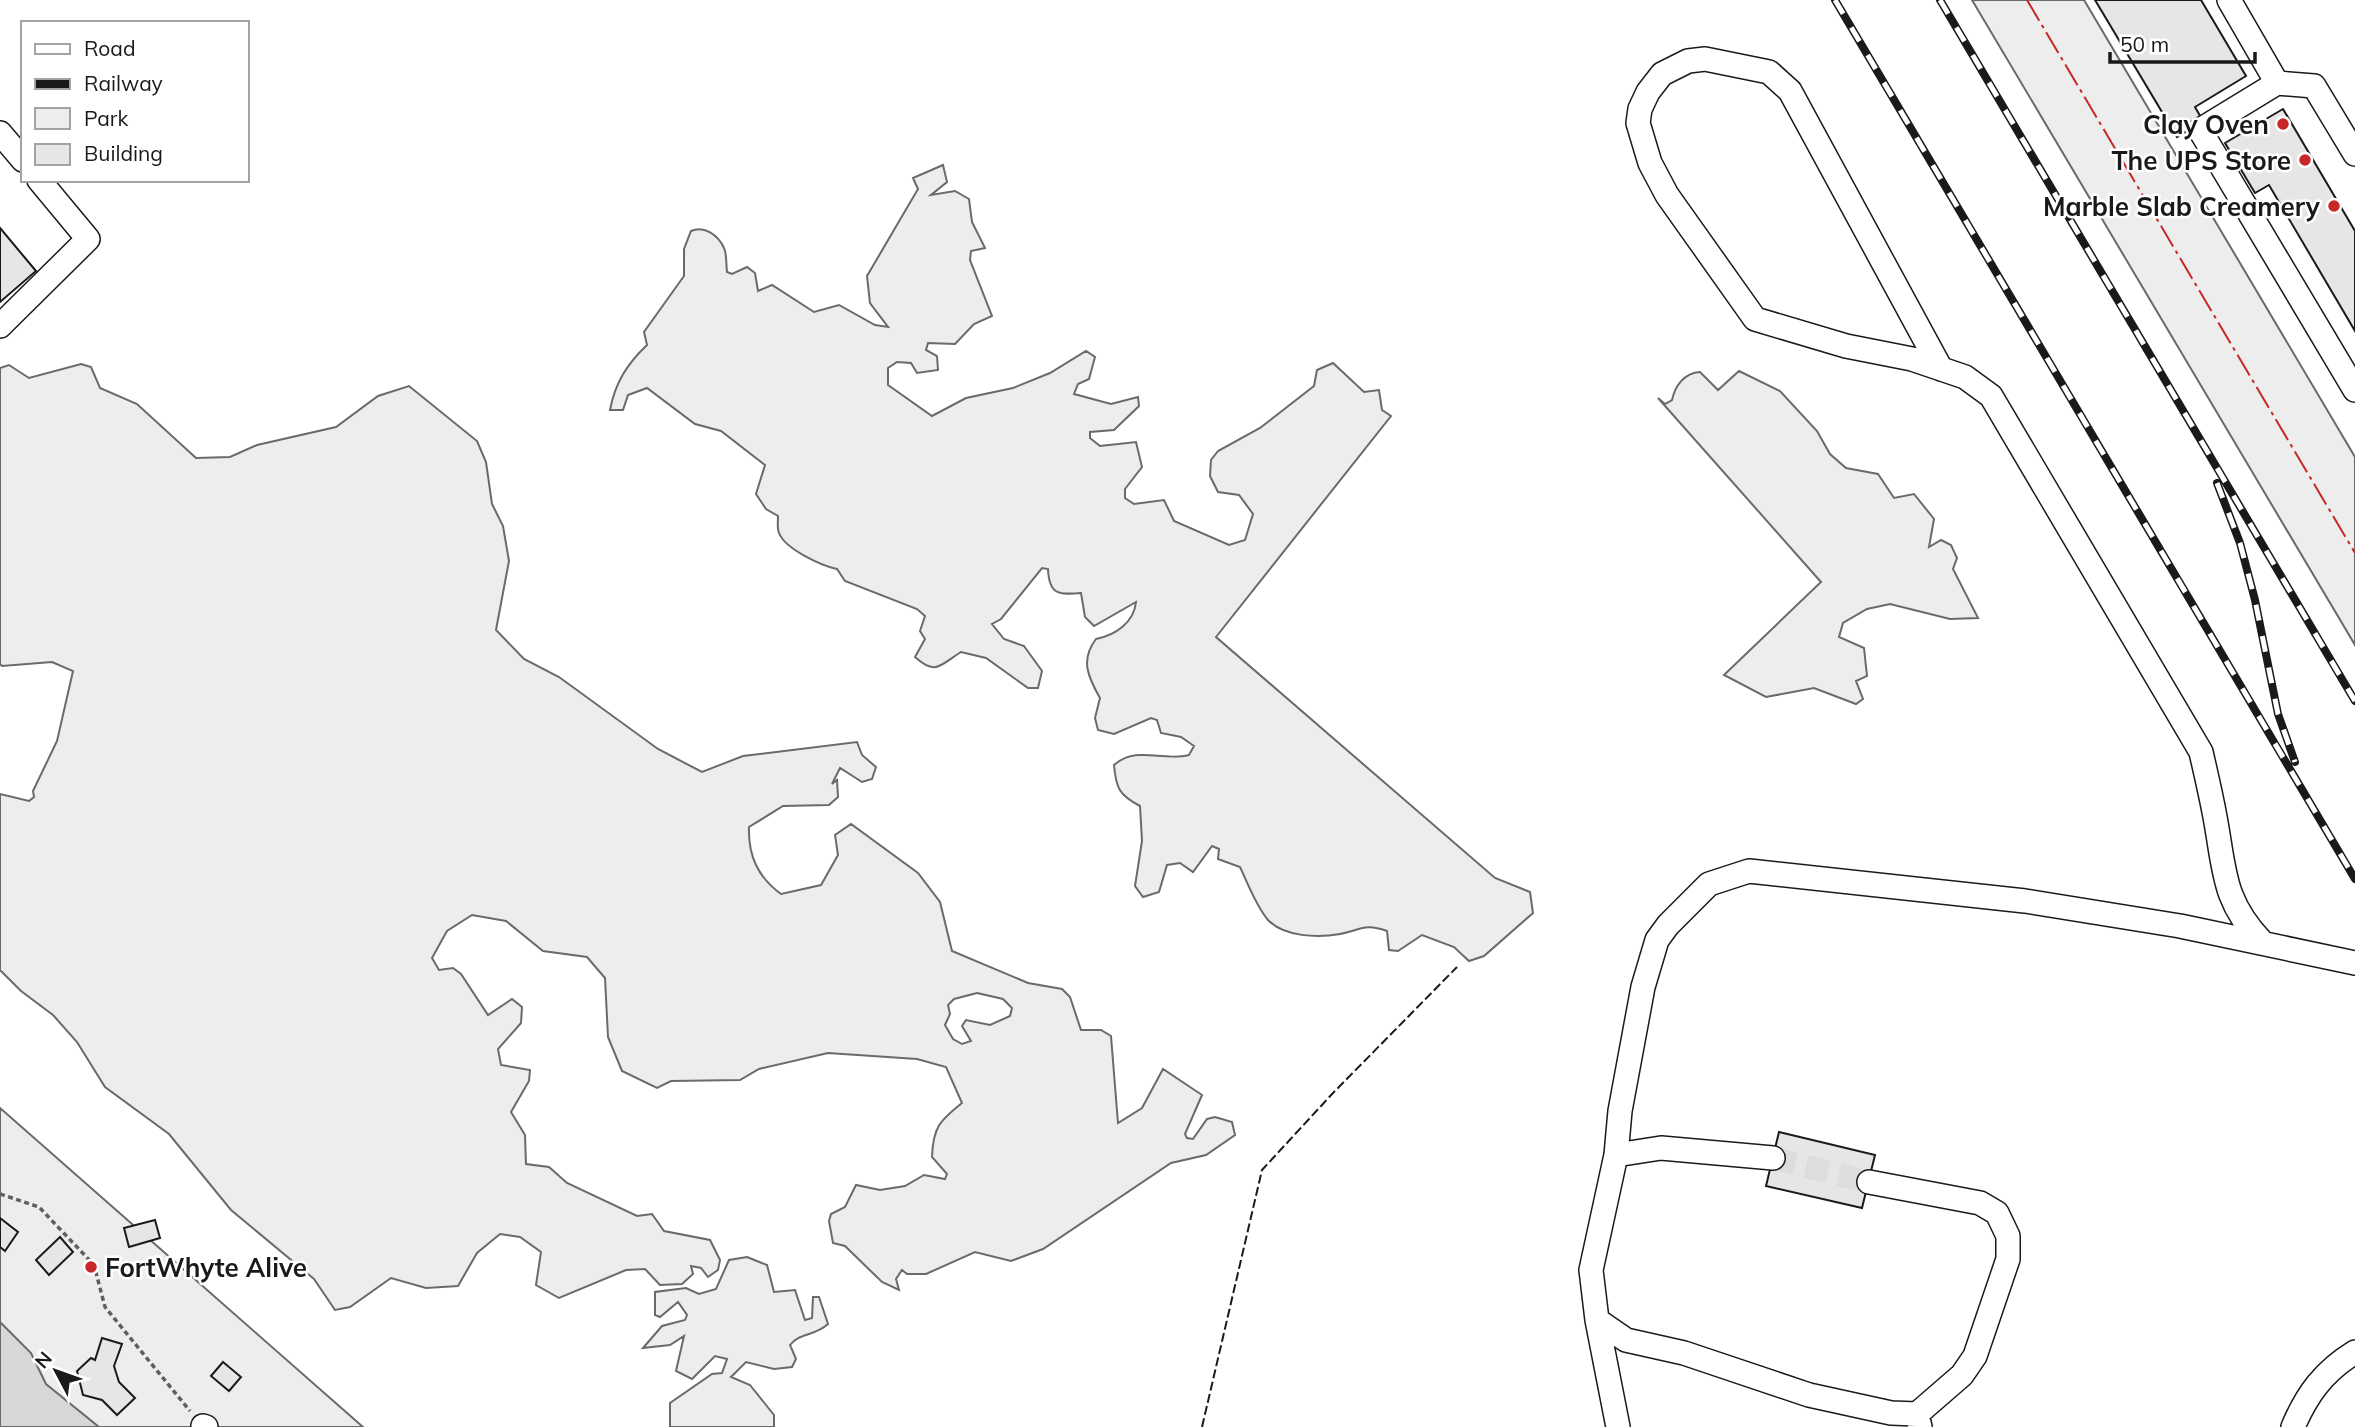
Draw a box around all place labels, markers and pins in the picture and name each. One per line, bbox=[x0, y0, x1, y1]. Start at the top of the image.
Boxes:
place label: Clay Oven bbox=[2143, 108, 2269, 141]
marker: Clay Oven bbox=[2275, 116, 2291, 132]
place label: The UPS Store bbox=[2111, 144, 2291, 177]
marker: The UPS Store bbox=[2297, 152, 2313, 168]
place label: Marble Slab Creamery bbox=[2043, 190, 2321, 223]
marker: Marble Slab Creamery bbox=[2326, 198, 2342, 214]
place label: FortWhyte Alive bbox=[105, 1251, 307, 1284]
marker: FortWhyte Alive bbox=[83, 1259, 99, 1275]

